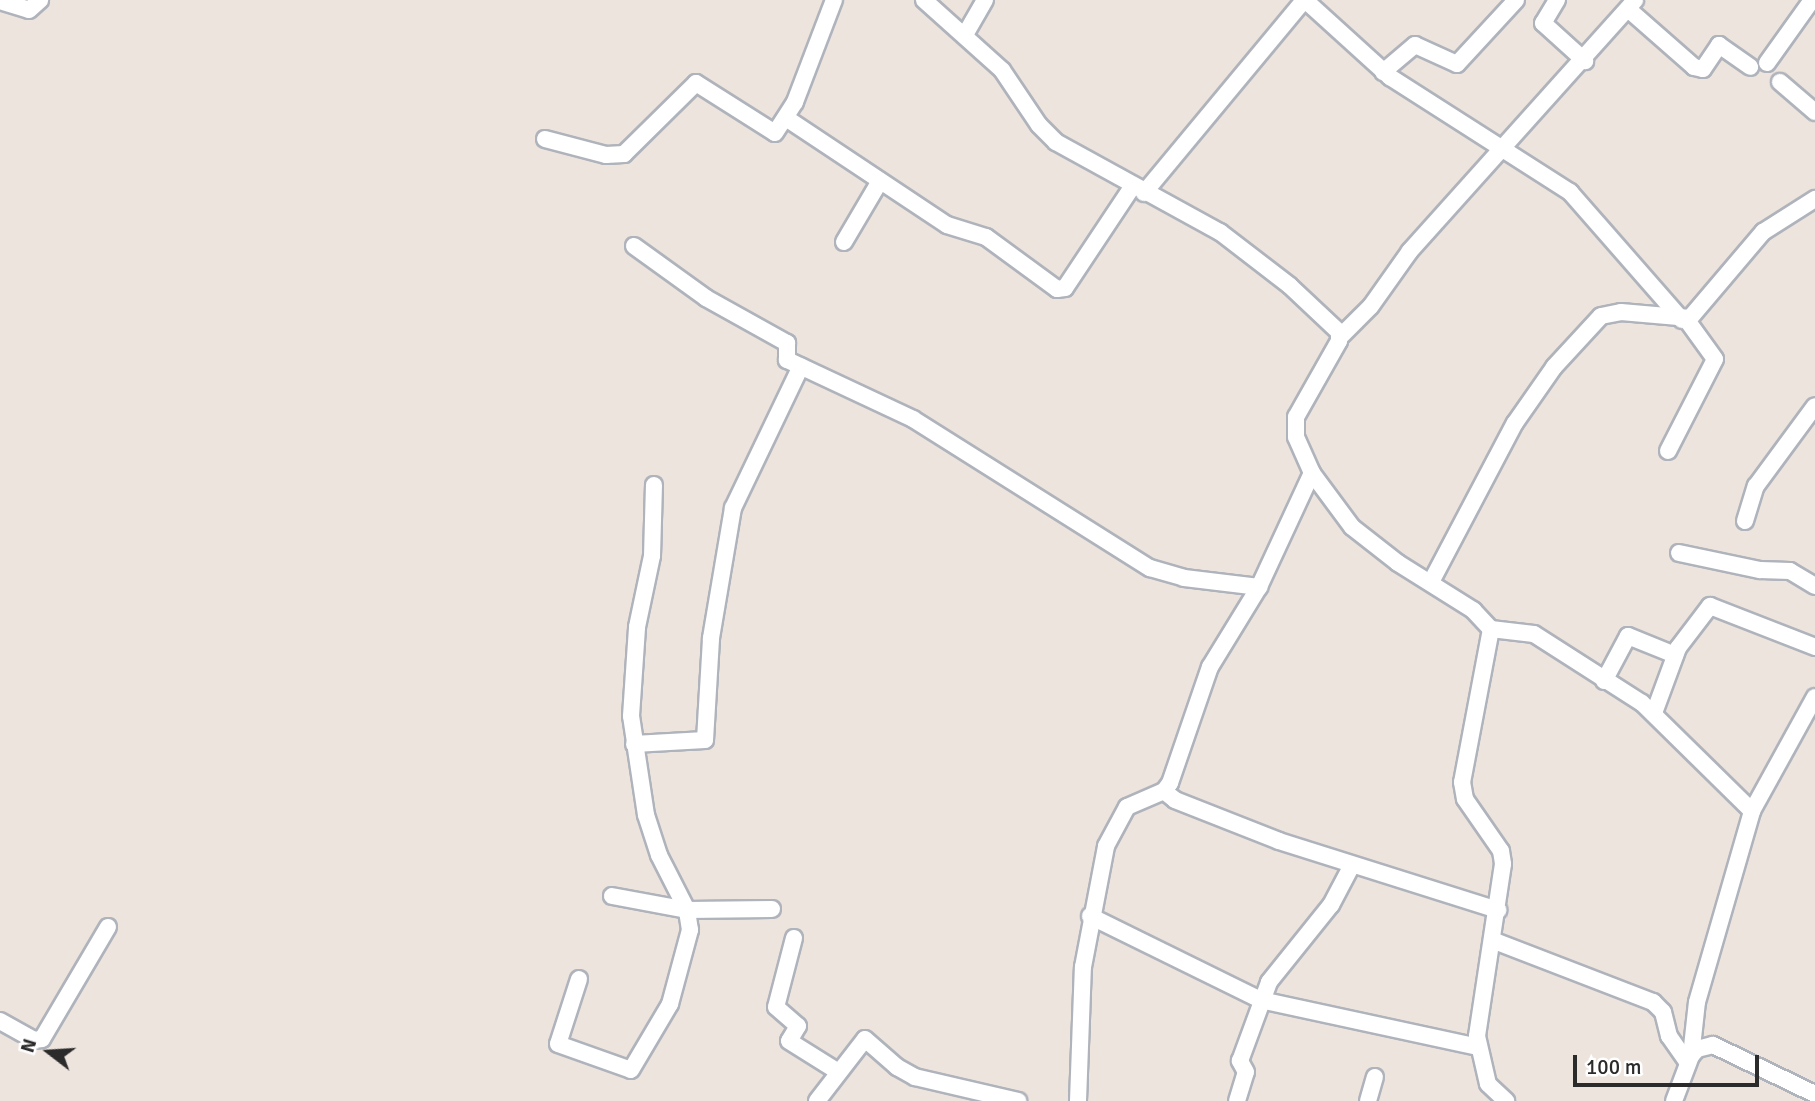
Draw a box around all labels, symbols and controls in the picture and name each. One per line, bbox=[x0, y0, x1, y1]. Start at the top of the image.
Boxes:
north arrow bbox=[14, 1017, 84, 1087]
text: N bbox=[16, 1036, 42, 1056]
scale bar bbox=[1577, 1042, 1762, 1086]
text: 100 m bbox=[1586, 1054, 1641, 1080]

